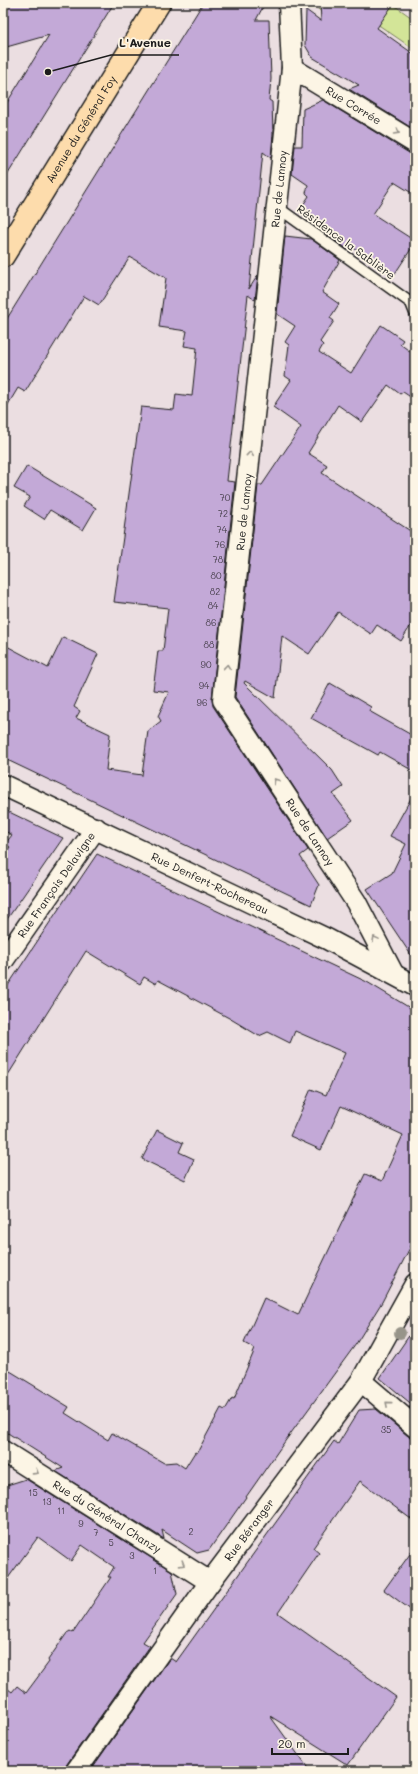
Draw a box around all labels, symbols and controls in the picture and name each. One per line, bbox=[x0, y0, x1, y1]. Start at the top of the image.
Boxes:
callout: L'Avenue bbox=[111, 31, 179, 55]
text: L'Avenue bbox=[119, 34, 171, 50]
street label: Avenue du Général Foy bbox=[42, 72, 120, 185]
street label: Rue Corrée bbox=[323, 82, 384, 128]
one-way arrow bbox=[393, 128, 400, 135]
street label: Rue de Lannoy bbox=[267, 149, 290, 228]
street label: Résidence la Sablière bbox=[294, 201, 399, 282]
one-way arrow bbox=[245, 451, 254, 457]
street label: Rue de Lannoy bbox=[232, 472, 255, 551]
house number: 70 bbox=[220, 492, 231, 503]
house number: 72 bbox=[218, 508, 228, 519]
house number: 74 bbox=[217, 524, 228, 535]
house number: 76 bbox=[215, 539, 225, 550]
house number: 78 bbox=[213, 554, 224, 565]
house number: 80 bbox=[211, 570, 222, 581]
house number: 82 bbox=[210, 586, 220, 597]
house number: 84 bbox=[208, 600, 219, 611]
house number: 86 bbox=[206, 617, 216, 628]
house number: 88 bbox=[204, 639, 215, 650]
house number: 90 bbox=[201, 659, 212, 670]
one-way arrow bbox=[222, 664, 231, 670]
house number: 94 bbox=[199, 680, 210, 691]
house number: 96 bbox=[197, 697, 207, 708]
one-way arrow bbox=[273, 778, 281, 785]
street label: Rue de Lannoy bbox=[283, 795, 338, 869]
street label: Rue François Delavigne bbox=[14, 828, 98, 940]
street label: Rue Denfert-Rochereau bbox=[149, 849, 271, 917]
one-way arrow bbox=[372, 935, 379, 943]
one-way arrow bbox=[385, 1401, 393, 1408]
house number: 35 bbox=[381, 1424, 391, 1435]
one-way arrow bbox=[32, 1468, 39, 1475]
street label: Rue du Général Chanzy bbox=[50, 1476, 164, 1556]
house number: 15 bbox=[28, 1487, 38, 1498]
street label: Rue Béranger bbox=[221, 1495, 277, 1564]
house number: 13 bbox=[42, 1496, 52, 1507]
house number: 11 bbox=[57, 1505, 65, 1516]
house number: 9 bbox=[78, 1518, 84, 1529]
house number: 2 bbox=[188, 1526, 194, 1537]
house number: 7 bbox=[93, 1527, 99, 1538]
house number: 5 bbox=[108, 1537, 114, 1548]
house number: 3 bbox=[129, 1550, 135, 1561]
one-way arrow bbox=[178, 1559, 185, 1567]
house number: 1 bbox=[153, 1565, 157, 1576]
scale bar bbox=[272, 1730, 348, 1756]
text: 20 m bbox=[278, 1735, 306, 1751]

